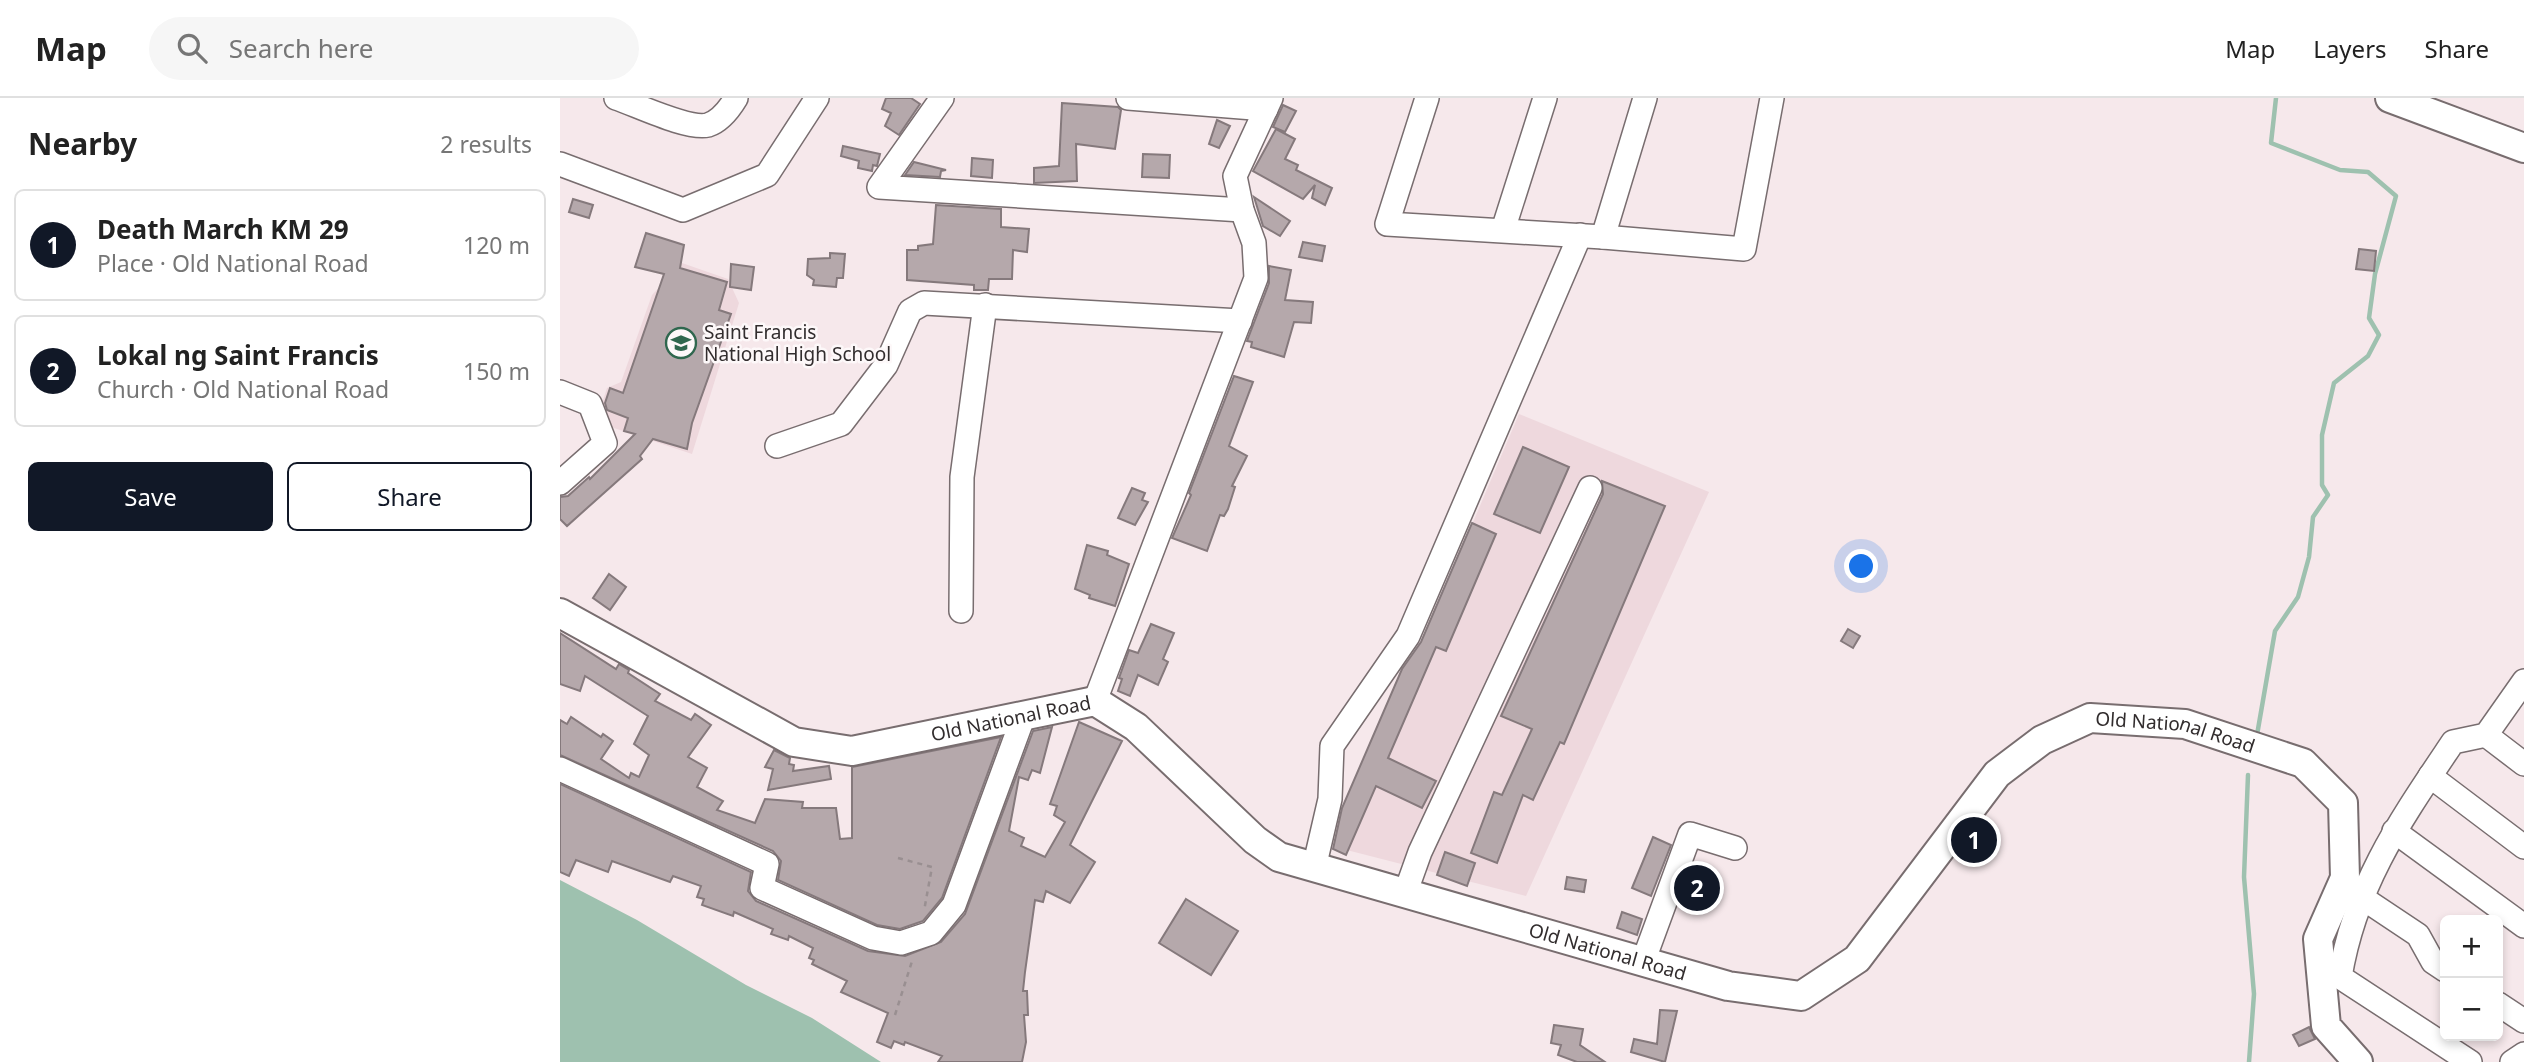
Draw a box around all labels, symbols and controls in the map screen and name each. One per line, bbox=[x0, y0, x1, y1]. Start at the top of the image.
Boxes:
search box bbox=[149, 17, 639, 80]
text: Map bbox=[35, 26, 107, 71]
icon: search bbox=[173, 29, 211, 67]
text: Search here bbox=[229, 30, 373, 66]
text: Map bbox=[2225, 32, 2275, 65]
text: Layers bbox=[2313, 32, 2387, 65]
text: Share bbox=[2425, 32, 2489, 65]
text: Nearby bbox=[28, 123, 137, 164]
text: 2 results bbox=[440, 128, 532, 160]
text: Death March KM 29 bbox=[97, 211, 349, 247]
text: 1 bbox=[46, 229, 60, 261]
text: 120 m bbox=[463, 229, 530, 261]
text: Place · Old National Road bbox=[97, 247, 369, 279]
place label: Saint Francis National High School bbox=[704, 319, 891, 367]
school or university icon: Saint Francis National High School bbox=[664, 326, 698, 360]
text: Lokal ng Saint Francis bbox=[97, 337, 379, 373]
text: 2 bbox=[46, 355, 60, 387]
text: 150 m bbox=[463, 355, 530, 387]
text: Church · Old National Road bbox=[97, 373, 389, 405]
button: Save bbox=[28, 462, 273, 531]
button: Share bbox=[287, 462, 532, 531]
your location bbox=[1844, 549, 1878, 583]
street label: Old National Road bbox=[928, 689, 1093, 747]
street label: Old National Road bbox=[2095, 705, 2258, 759]
pin: 1 bbox=[1951, 814, 1997, 866]
pin: 2 bbox=[1674, 862, 1720, 914]
map controls bbox=[2440, 915, 2503, 1041]
button: + bbox=[2440, 915, 2503, 978]
street label: Old National Road bbox=[1526, 916, 1689, 986]
button: − bbox=[2440, 978, 2503, 1041]

